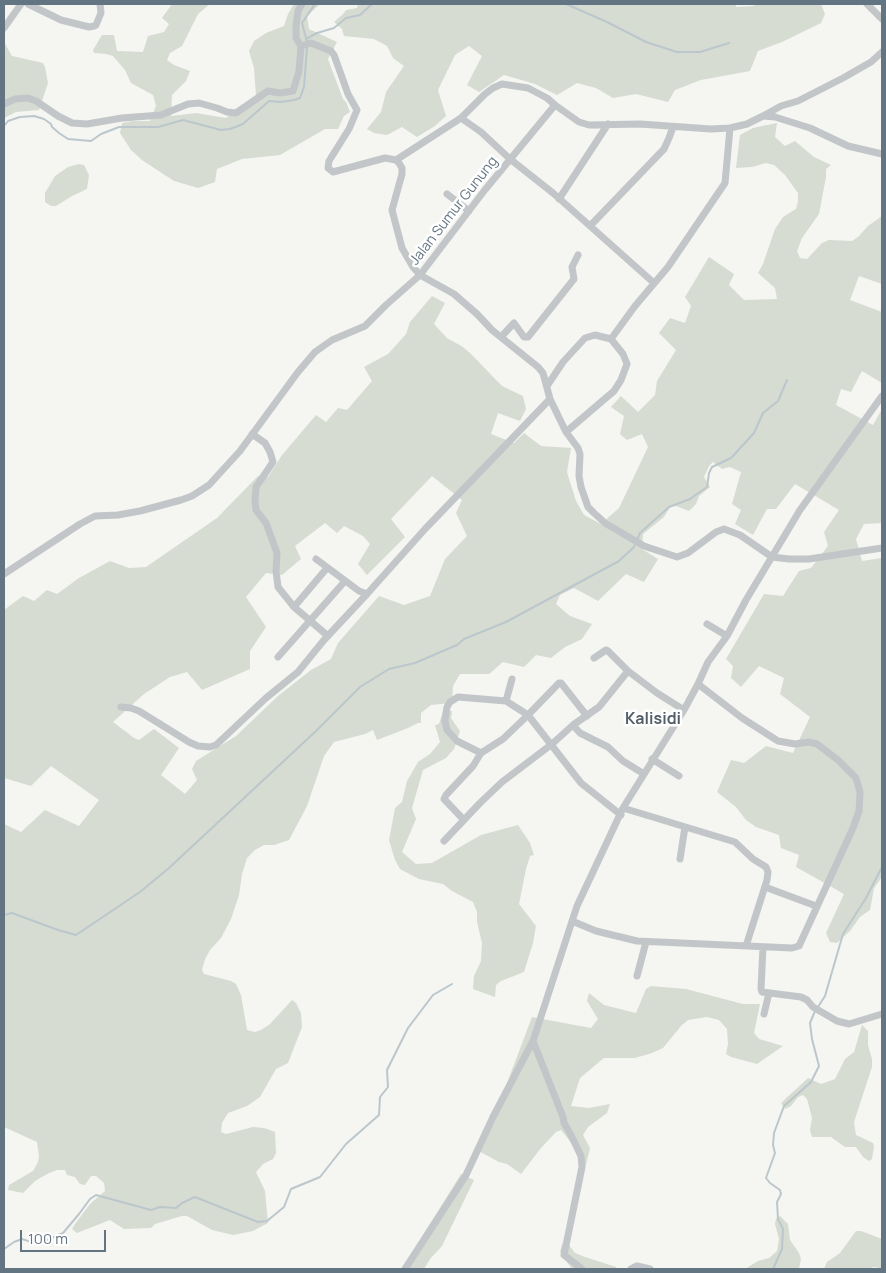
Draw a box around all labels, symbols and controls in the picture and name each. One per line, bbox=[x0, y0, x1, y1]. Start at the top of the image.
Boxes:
street label: Jalan Sumur Gunung bbox=[406, 153, 502, 269]
district label: Kalisidi bbox=[625, 710, 681, 730]
scale bar bbox=[22, 1220, 109, 1252]
text: 100 m bbox=[28, 1228, 68, 1249]

